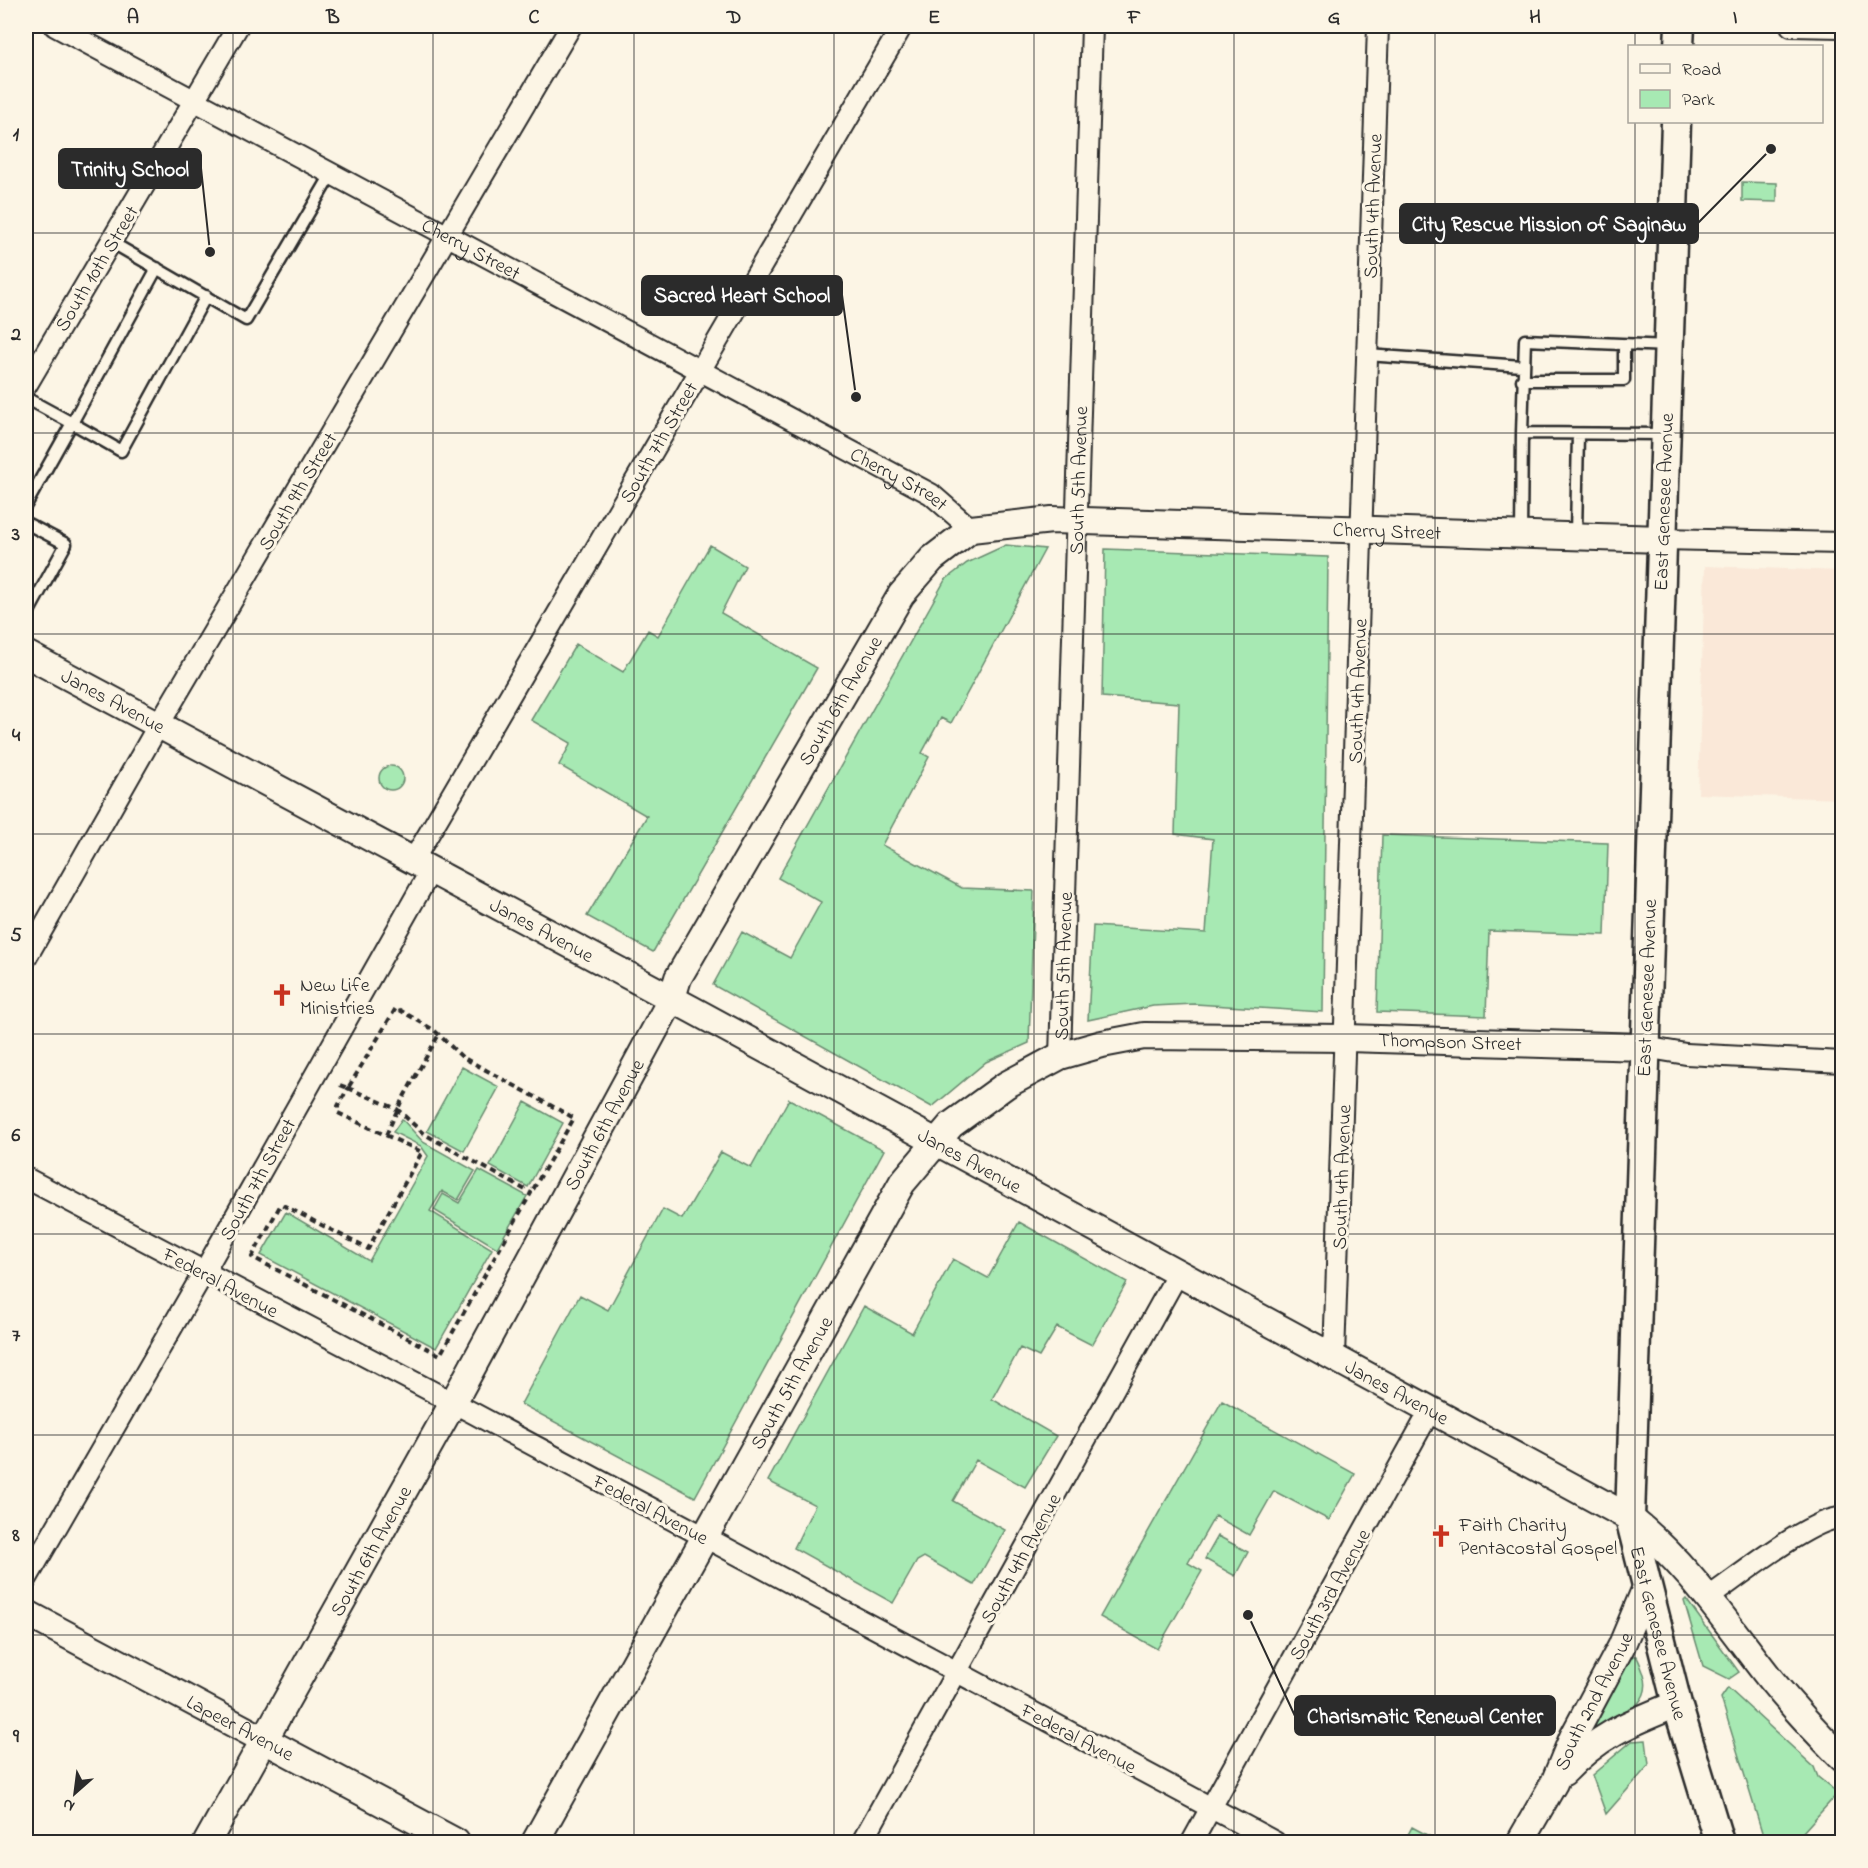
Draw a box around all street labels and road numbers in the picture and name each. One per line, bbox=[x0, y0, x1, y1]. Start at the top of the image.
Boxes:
street label: South 4th Avenue bbox=[1357, 133, 1392, 279]
street label: South 10th Street bbox=[49, 201, 147, 338]
street label: Cherry Street bbox=[415, 212, 525, 289]
street label: South 7th Street bbox=[614, 377, 707, 509]
street label: South 5th Avenue bbox=[1064, 406, 1097, 555]
street label: East Genesee Avenue bbox=[1648, 413, 1683, 592]
street label: South 9th Street bbox=[252, 427, 346, 557]
street label: Cherry Street bbox=[844, 441, 953, 520]
street label: Cherry Street bbox=[1332, 517, 1442, 549]
street label: South 4th Avenue bbox=[1342, 618, 1377, 764]
street label: South 6th Avenue bbox=[793, 631, 891, 772]
street label: Janes Avenue bbox=[55, 663, 170, 743]
street label: South 5th Avenue bbox=[1048, 891, 1082, 1041]
street label: Janes Avenue bbox=[484, 892, 598, 971]
street label: East Genesee Avenue bbox=[1631, 899, 1666, 1078]
street label: Thompson Street bbox=[1378, 1027, 1522, 1060]
street label: South 6th Avenue bbox=[558, 1055, 653, 1197]
street label: South 4th Avenue bbox=[1326, 1104, 1361, 1250]
street label: South 7th Street bbox=[214, 1114, 305, 1247]
street label: Janes Avenue bbox=[911, 1122, 1026, 1202]
street label: Federal Avenue bbox=[156, 1241, 283, 1327]
street label: South 5th Avenue bbox=[744, 1312, 842, 1456]
street label: Janes Avenue bbox=[1339, 1354, 1453, 1434]
street label: Federal Avenue bbox=[586, 1468, 713, 1554]
street label: South 6th Avenue bbox=[324, 1481, 421, 1623]
street label: South 4th Avenue bbox=[974, 1489, 1070, 1630]
street label: South 3rd Avenue bbox=[1283, 1524, 1379, 1666]
street label: East Genesee Avenue bbox=[1621, 1543, 1693, 1724]
street label: South 2nd Avenue bbox=[1549, 1628, 1643, 1776]
street label: Lapeer Avenue bbox=[180, 1689, 298, 1770]
street label: Federal Avenue bbox=[1014, 1697, 1141, 1783]

